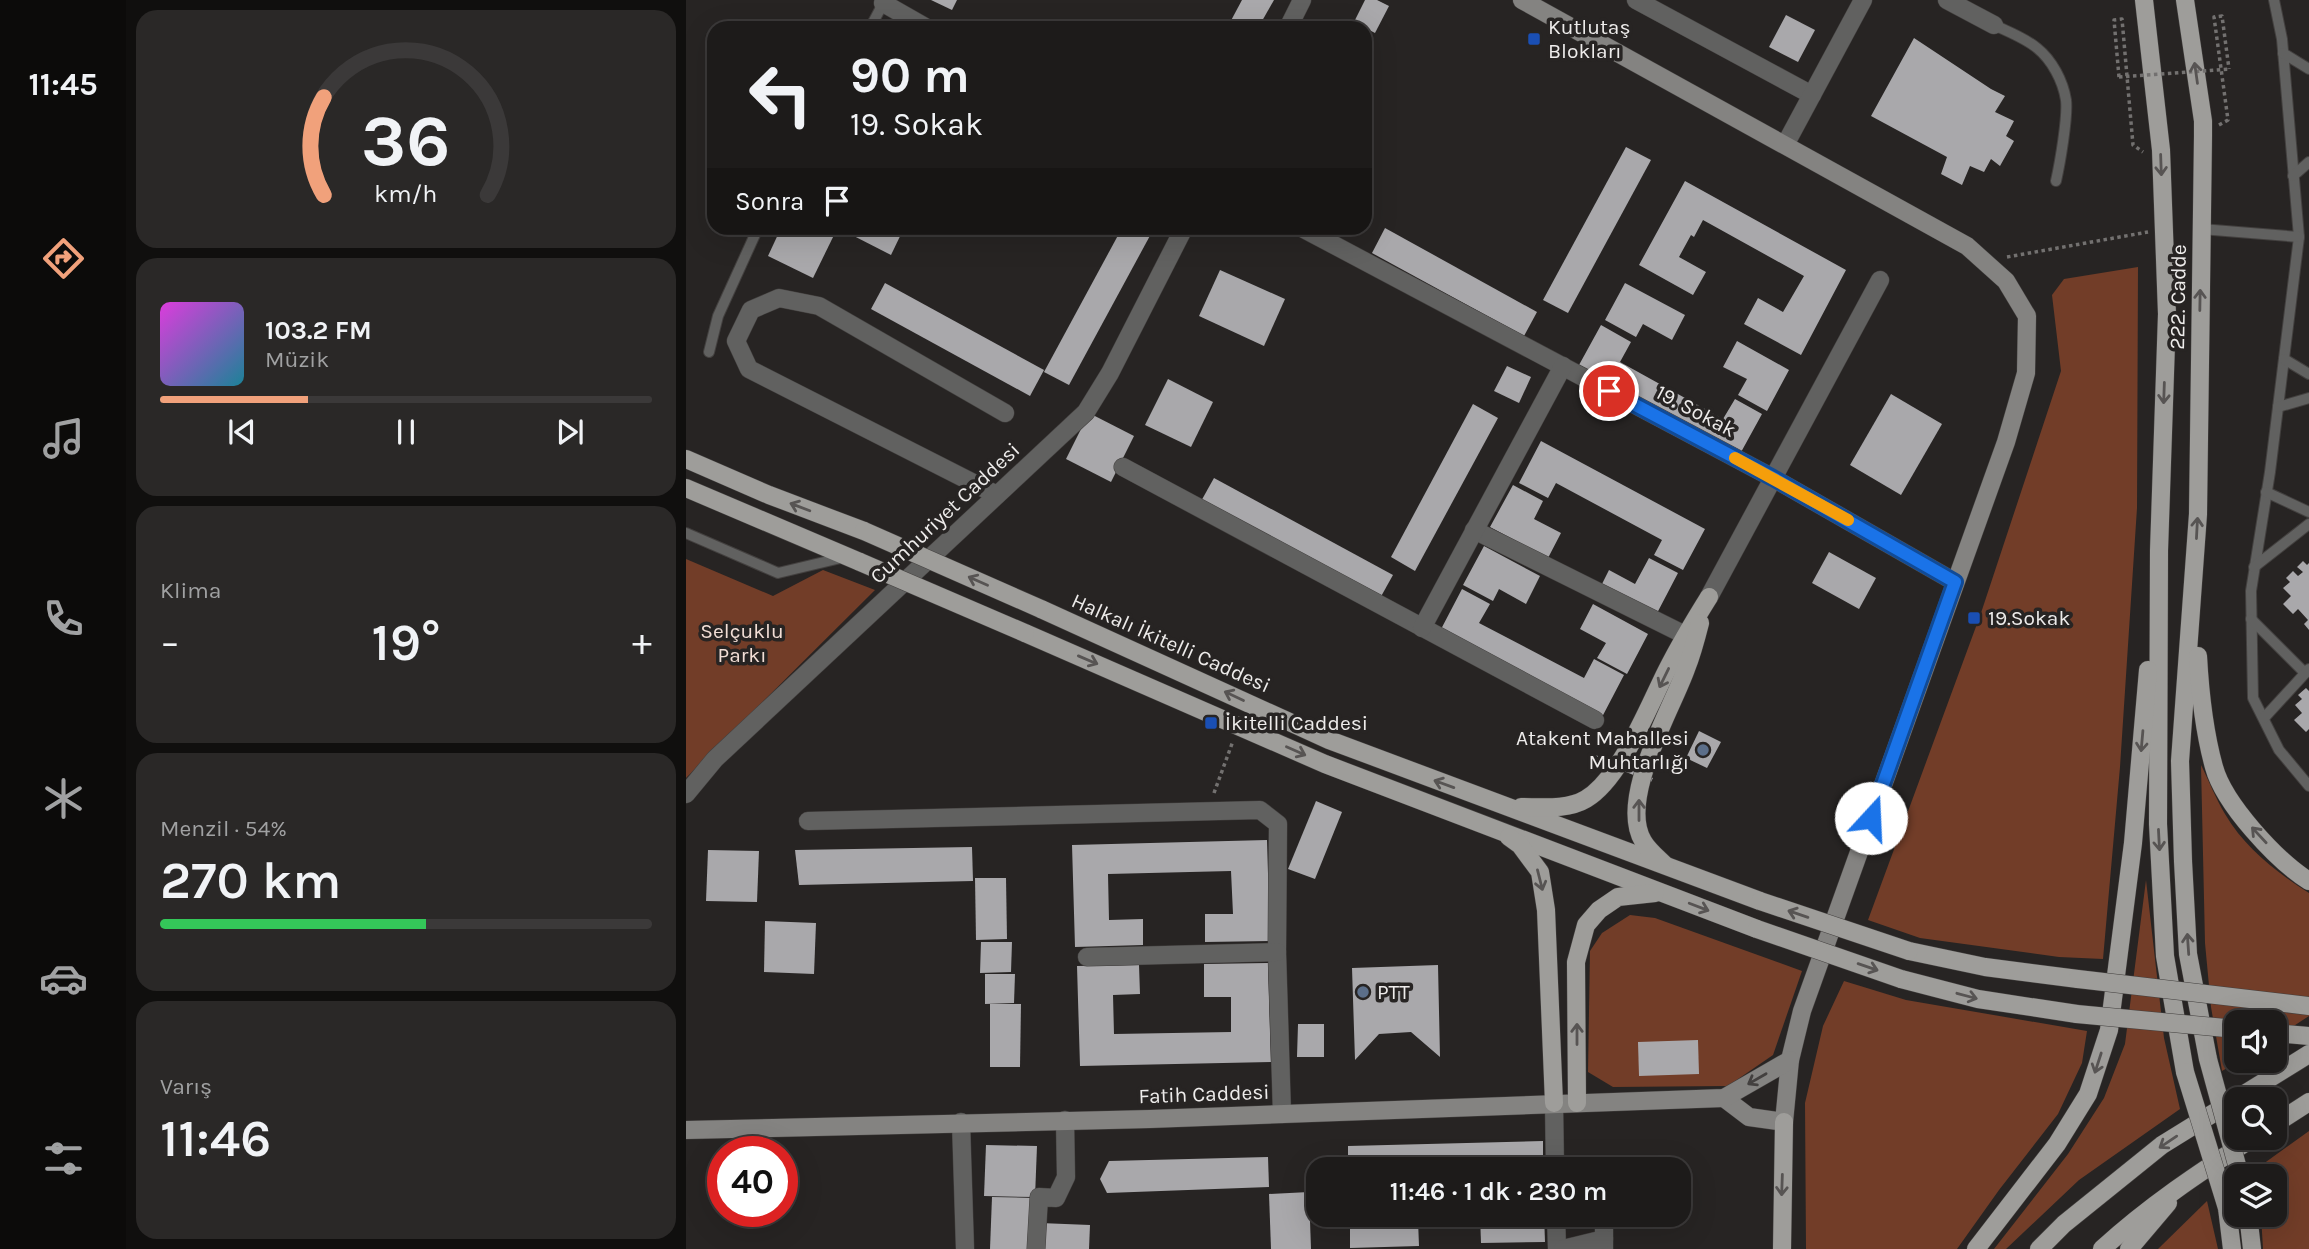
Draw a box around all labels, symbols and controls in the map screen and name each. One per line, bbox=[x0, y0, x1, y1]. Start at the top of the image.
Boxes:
place label: Kutlutaş Blokları bbox=[1548, 15, 1630, 63]
marker: Kutlutaş Blokları bbox=[1526, 31, 1542, 47]
text: 90 m bbox=[850, 47, 970, 104]
icon: left bbox=[735, 49, 826, 140]
one-way arrow bbox=[2189, 63, 2202, 85]
text: 11:45 bbox=[28, 66, 98, 103]
text: 36 bbox=[361, 98, 451, 183]
text: 19. Sokak bbox=[850, 106, 983, 143]
one-way arrow bbox=[2155, 154, 2168, 177]
text: km/h bbox=[374, 179, 438, 208]
icon: arrive bbox=[818, 182, 856, 220]
text: Sonra bbox=[735, 186, 804, 217]
icon: directions bbox=[39, 234, 88, 283]
street label: 222. Cadde bbox=[2165, 244, 2191, 350]
one-way arrow bbox=[2194, 289, 2207, 312]
text: 103.2 FM bbox=[265, 315, 372, 346]
text: Müzik bbox=[265, 346, 329, 373]
pin bbox=[1579, 361, 1639, 421]
icon: arrive bbox=[1590, 372, 1628, 410]
street label: 19. Sokak bbox=[1652, 380, 1740, 442]
one-way arrow bbox=[2157, 381, 2171, 404]
icon: previous bbox=[223, 413, 261, 451]
icon: pause bbox=[387, 413, 425, 451]
icon: next bbox=[551, 413, 589, 451]
icon: music bbox=[39, 414, 88, 463]
street label: Cumhuriyet Caddesi bbox=[865, 438, 1025, 588]
one-way arrow bbox=[790, 499, 811, 512]
one-way arrow bbox=[2191, 517, 2204, 540]
one-way arrow bbox=[968, 574, 989, 587]
text: Klima bbox=[160, 577, 221, 604]
street label: Halkalı İkitelli Caddesi bbox=[1068, 588, 1274, 698]
icon: phone bbox=[39, 594, 88, 643]
place label: 19.Sokak bbox=[1988, 606, 2070, 630]
marker: 19.Sokak bbox=[1966, 610, 1982, 626]
text: 19° bbox=[372, 612, 440, 673]
park label: Selçuklu Parkı bbox=[700, 619, 784, 667]
text: − bbox=[160, 620, 180, 665]
text: + bbox=[632, 620, 652, 665]
one-way arrow bbox=[1076, 654, 1098, 667]
one-way arrow bbox=[1656, 667, 1670, 688]
one-way arrow bbox=[1224, 689, 1245, 702]
place label: İkitelli Caddesi bbox=[1225, 711, 1368, 735]
marker: İkitelli Caddesi bbox=[1203, 715, 1219, 731]
place label: Atakent Mahallesi Muhtarlığı bbox=[1516, 726, 1689, 774]
one-way arrow bbox=[2135, 730, 2148, 752]
marker: Atakent Mahallesi Muhtarlığı bbox=[1695, 742, 1711, 758]
one-way arrow bbox=[1285, 745, 1306, 758]
icon: climate bbox=[39, 774, 88, 823]
one-way arrow bbox=[1433, 777, 1455, 789]
position arrow bbox=[1834, 781, 1908, 855]
one-way arrow bbox=[1632, 799, 1645, 822]
text: Menzil · 54% bbox=[160, 815, 287, 842]
one-way arrow bbox=[2250, 827, 2267, 844]
one-way arrow bbox=[2153, 828, 2166, 851]
text: 270 km bbox=[160, 850, 341, 911]
one-way arrow bbox=[1534, 868, 1547, 890]
one-way arrow bbox=[1687, 901, 1709, 914]
one-way arrow bbox=[1787, 907, 1809, 919]
one-way arrow bbox=[2181, 933, 2194, 955]
icon: car bbox=[39, 954, 88, 1003]
one-way arrow bbox=[1856, 962, 1878, 974]
place label: PTT bbox=[1377, 980, 1410, 1004]
marker: PTT bbox=[1355, 984, 1371, 1000]
one-way arrow bbox=[1955, 990, 1978, 1003]
map controls bbox=[2224, 1010, 2287, 1227]
button: sound bbox=[2224, 1010, 2287, 1073]
one-way arrow bbox=[1570, 1023, 1584, 1046]
one-way arrow bbox=[2091, 1052, 2104, 1074]
text: Varış bbox=[160, 1073, 212, 1100]
one-way arrow bbox=[1747, 1073, 1767, 1087]
street label: Fatih Caddesi bbox=[1138, 1080, 1270, 1108]
button: search bbox=[2224, 1087, 2287, 1150]
text: 11:46 bbox=[160, 1108, 271, 1169]
icon: filters bbox=[39, 1134, 88, 1183]
one-way arrow bbox=[2159, 1135, 2178, 1149]
speed limit sign: 40 bbox=[707, 1136, 798, 1227]
button: layers bbox=[2224, 1164, 2287, 1227]
one-way arrow bbox=[1775, 1174, 1788, 1197]
text: 11:46 · 1 dk · 230 m bbox=[1390, 1176, 1607, 1207]

